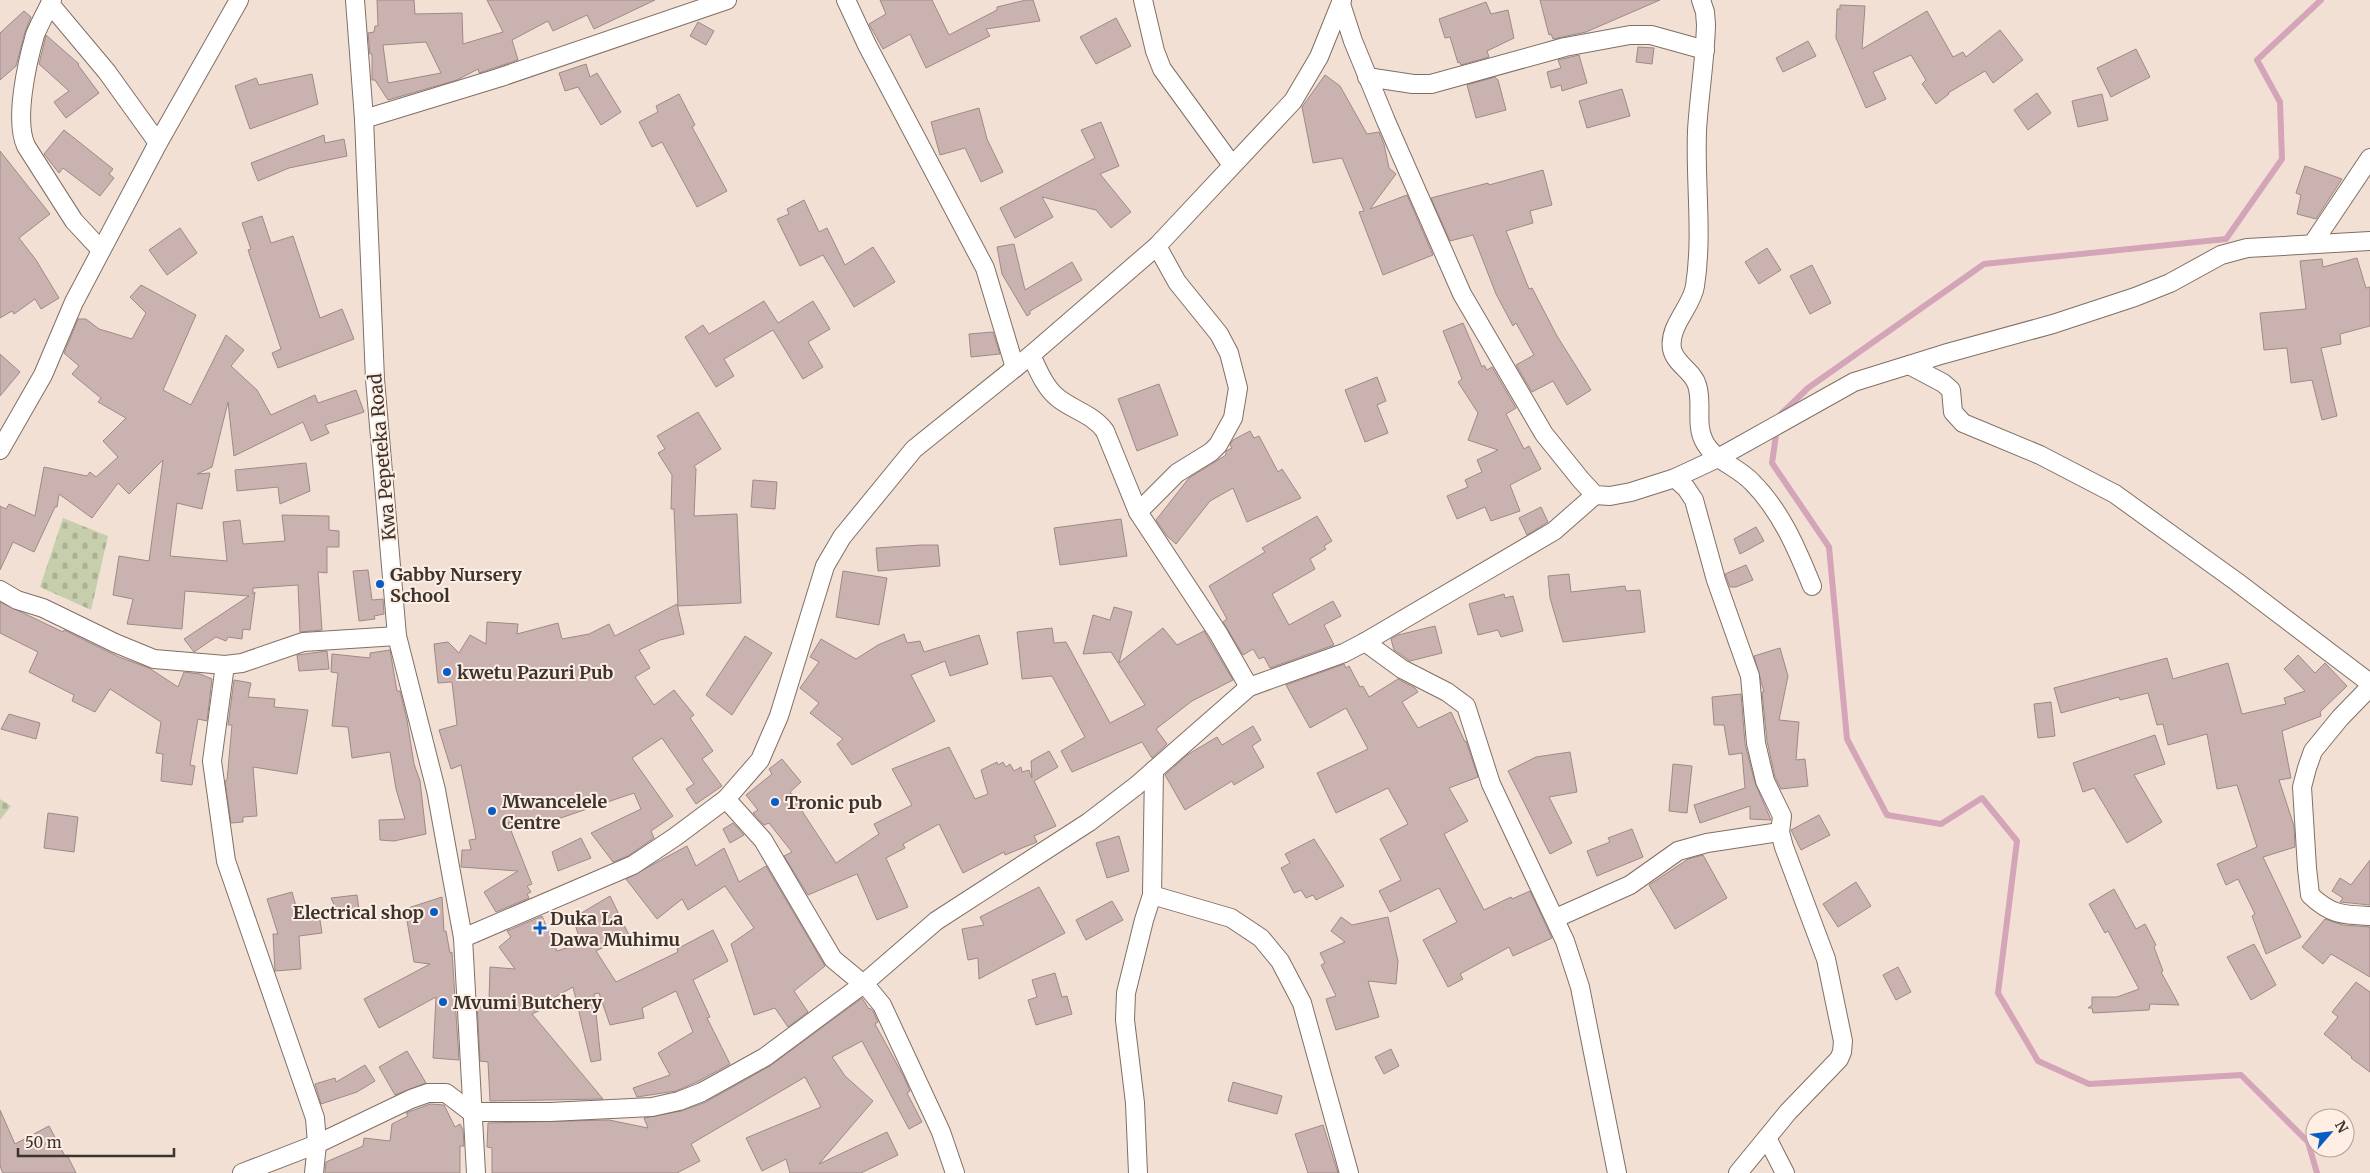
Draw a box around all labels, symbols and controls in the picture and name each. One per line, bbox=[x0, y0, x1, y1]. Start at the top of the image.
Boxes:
street label: Kwa Pepeteka Road bbox=[363, 372, 401, 541]
place label: Gabby Nursery School bbox=[390, 563, 522, 607]
marker: Gabby Nursery School bbox=[374, 578, 386, 590]
place label: kwetu Pazuri Pub bbox=[457, 661, 613, 684]
marker: kwetu Pazuri Pub bbox=[441, 666, 453, 678]
place label: Mwancelele Centre bbox=[502, 790, 607, 834]
place label: Tronic pub bbox=[785, 791, 882, 814]
marker: Tronic pub bbox=[769, 796, 781, 808]
marker: Mwancelele Centre bbox=[486, 805, 498, 817]
place label: Electrical shop bbox=[293, 901, 424, 924]
marker: Electrical shop bbox=[428, 906, 440, 918]
place label: Duka La Dawa Muhimu bbox=[550, 907, 680, 951]
marker: Duka La Dawa Muhimu bbox=[534, 922, 546, 934]
place label: Mvumi Butchery bbox=[453, 991, 603, 1014]
marker: Mvumi Butchery bbox=[437, 996, 449, 1008]
north arrow bbox=[2305, 1108, 2355, 1158]
text: N bbox=[2331, 1118, 2352, 1136]
scale bar bbox=[18, 1126, 174, 1158]
text: 50 m bbox=[25, 1133, 62, 1152]

